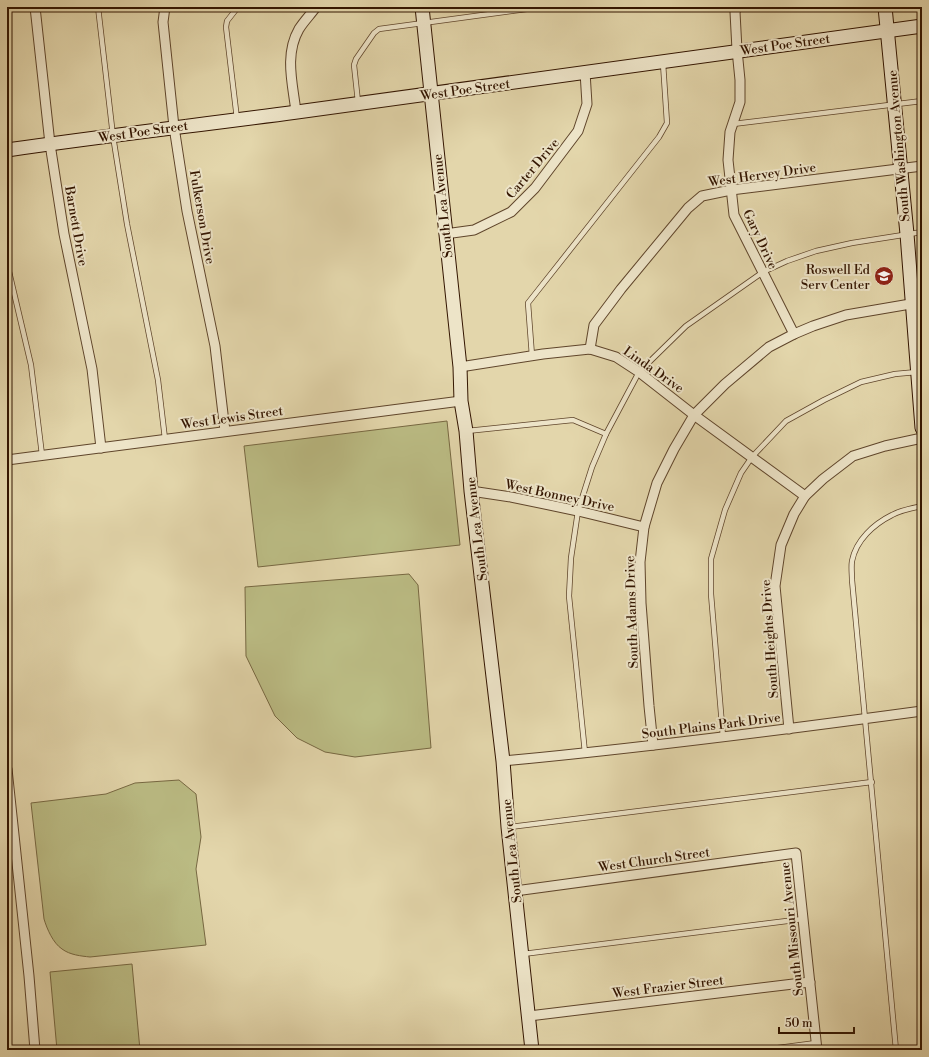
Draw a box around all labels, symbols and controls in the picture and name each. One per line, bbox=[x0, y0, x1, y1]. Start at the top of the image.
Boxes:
street label: West Poe Street bbox=[738, 31, 831, 59]
street label: South Washington Avenue bbox=[884, 69, 914, 222]
street label: West Poe Street bbox=[418, 76, 511, 104]
street label: West Poe Street bbox=[96, 118, 189, 146]
street label: Carter Drive bbox=[503, 135, 563, 202]
street label: South Lea Avenue bbox=[430, 153, 456, 259]
street label: West Hervey Drive bbox=[706, 159, 817, 191]
street label: Fulkerson Drive bbox=[186, 169, 218, 266]
street label: Barnett Drive bbox=[61, 184, 91, 268]
street label: Gary Drive bbox=[739, 207, 781, 272]
place label: Roswell Ed Serv Center bbox=[801, 262, 871, 293]
school or university icon: Roswell Ed Serv Center bbox=[873, 265, 895, 287]
street label: Linda Drive bbox=[620, 343, 687, 397]
street label: West Lewis Street bbox=[179, 403, 284, 433]
street label: South Lea Avenue bbox=[463, 476, 491, 582]
street label: West Bonney Drive bbox=[503, 476, 616, 515]
street label: South Adams Drive bbox=[622, 555, 642, 669]
street label: South Heights Drive bbox=[758, 578, 782, 699]
street label: South Plains Park Drive bbox=[641, 709, 782, 742]
street label: South Lea Avenue bbox=[499, 798, 525, 904]
street label: West Church Street bbox=[596, 844, 711, 876]
street label: South Missouri Avenue bbox=[777, 861, 807, 997]
street label: West Frazier Street bbox=[611, 972, 725, 1002]
scale bar bbox=[779, 1009, 854, 1035]
text: 50 m bbox=[785, 1016, 813, 1031]

